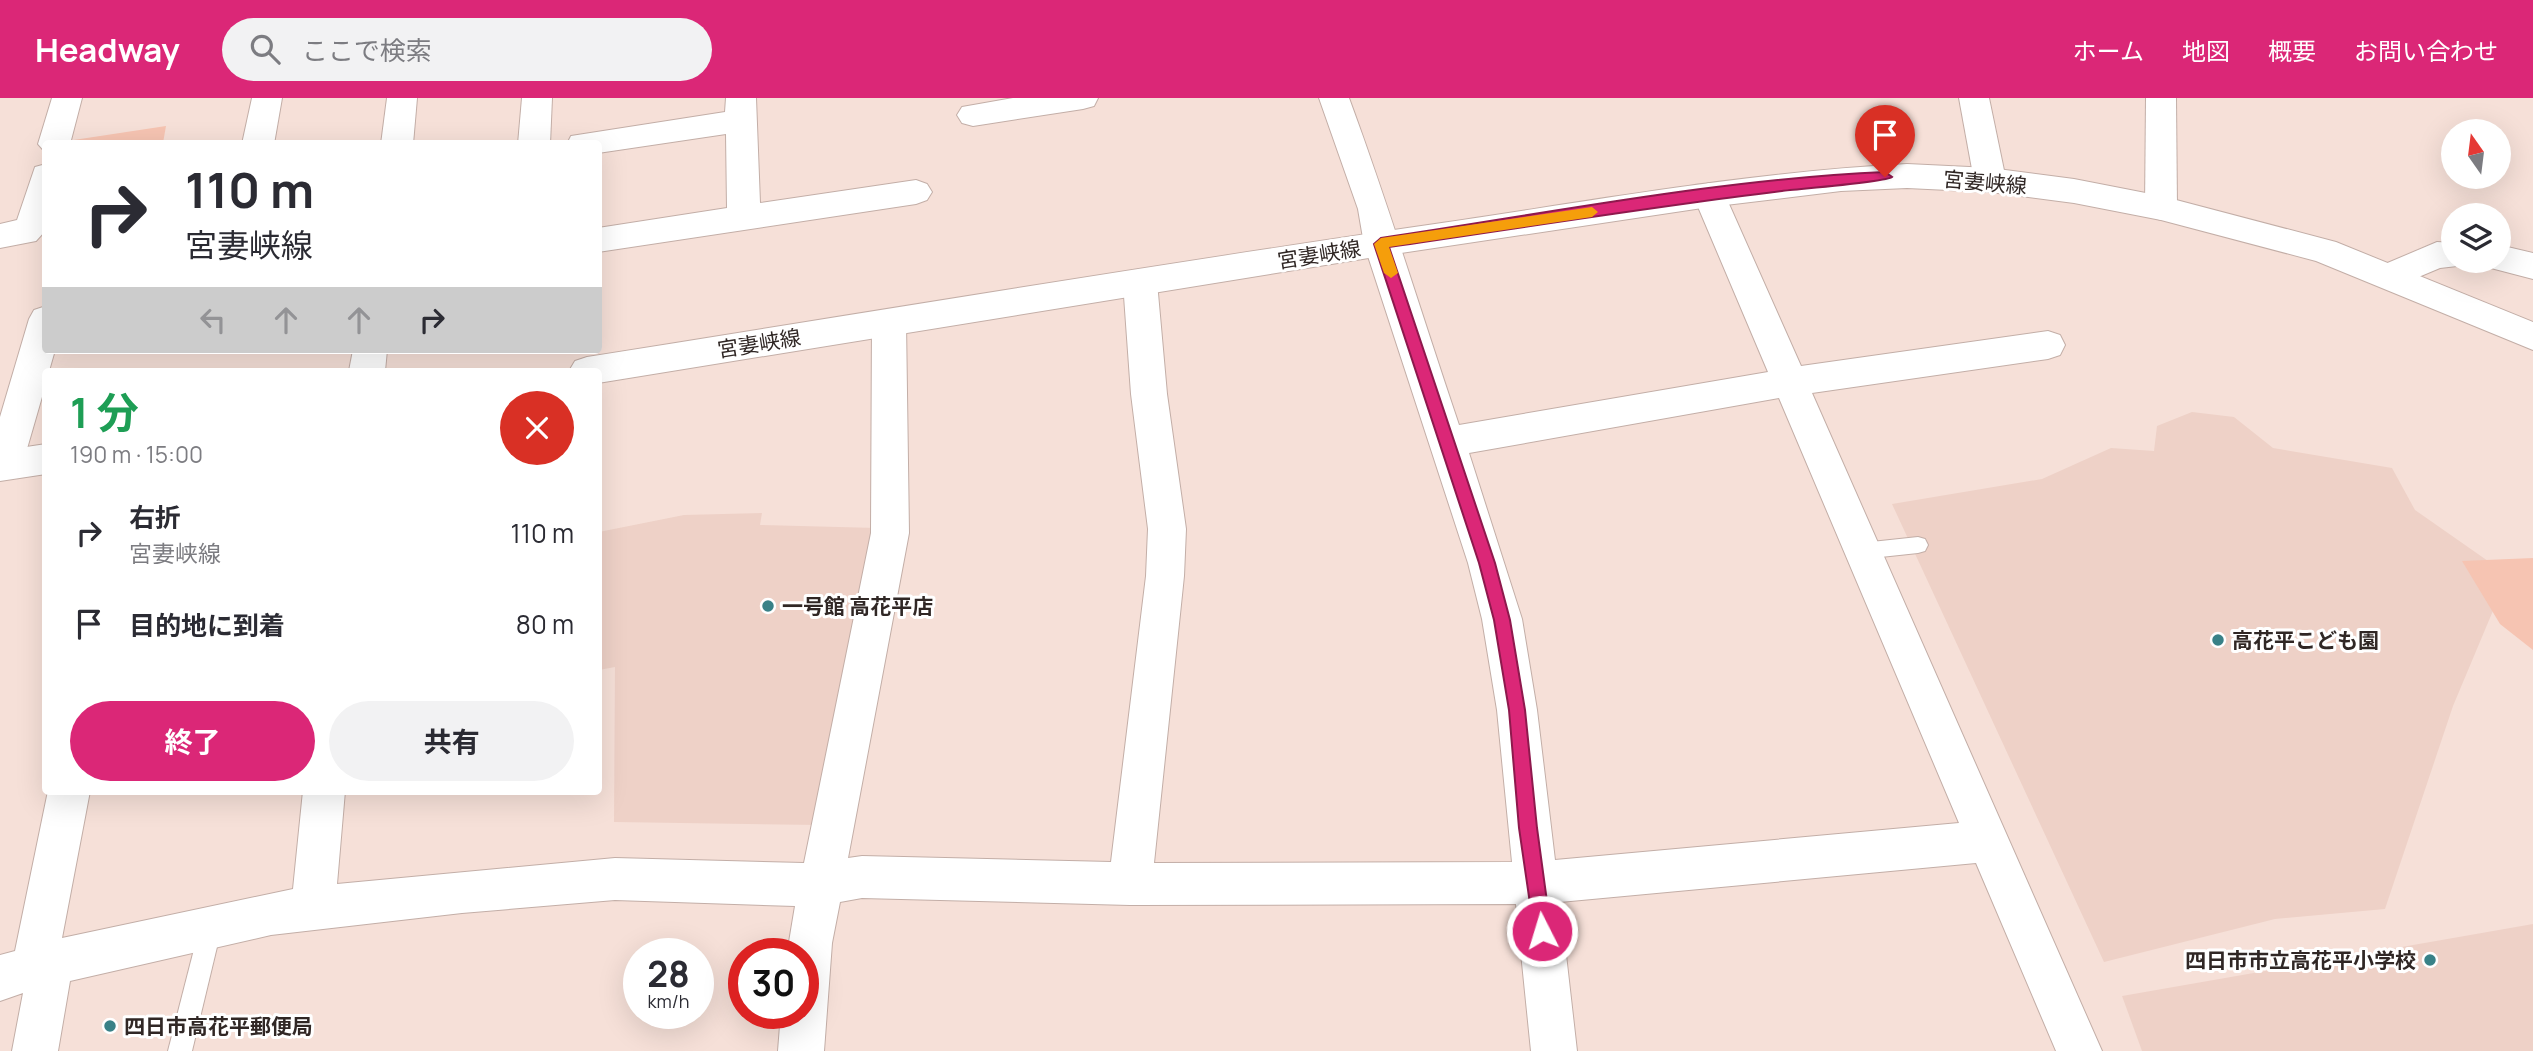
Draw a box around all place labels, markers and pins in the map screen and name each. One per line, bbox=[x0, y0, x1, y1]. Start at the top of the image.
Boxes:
pin bbox=[1855, 105, 1915, 177]
place label: 一号館 高花平店 bbox=[782, 592, 933, 620]
marker: 一号館 高花平店 bbox=[760, 598, 776, 614]
place label: 高花平こども園 bbox=[2232, 626, 2379, 654]
marker: 高花平こども園 bbox=[2210, 632, 2226, 648]
place label: 四日市市立高花平小学校 bbox=[2185, 946, 2416, 974]
marker: 四日市市立高花平小学校 bbox=[2422, 952, 2438, 968]
place label: 四日市高花平郵便局 bbox=[124, 1012, 313, 1040]
marker: 四日市高花平郵便局 bbox=[102, 1018, 118, 1034]

